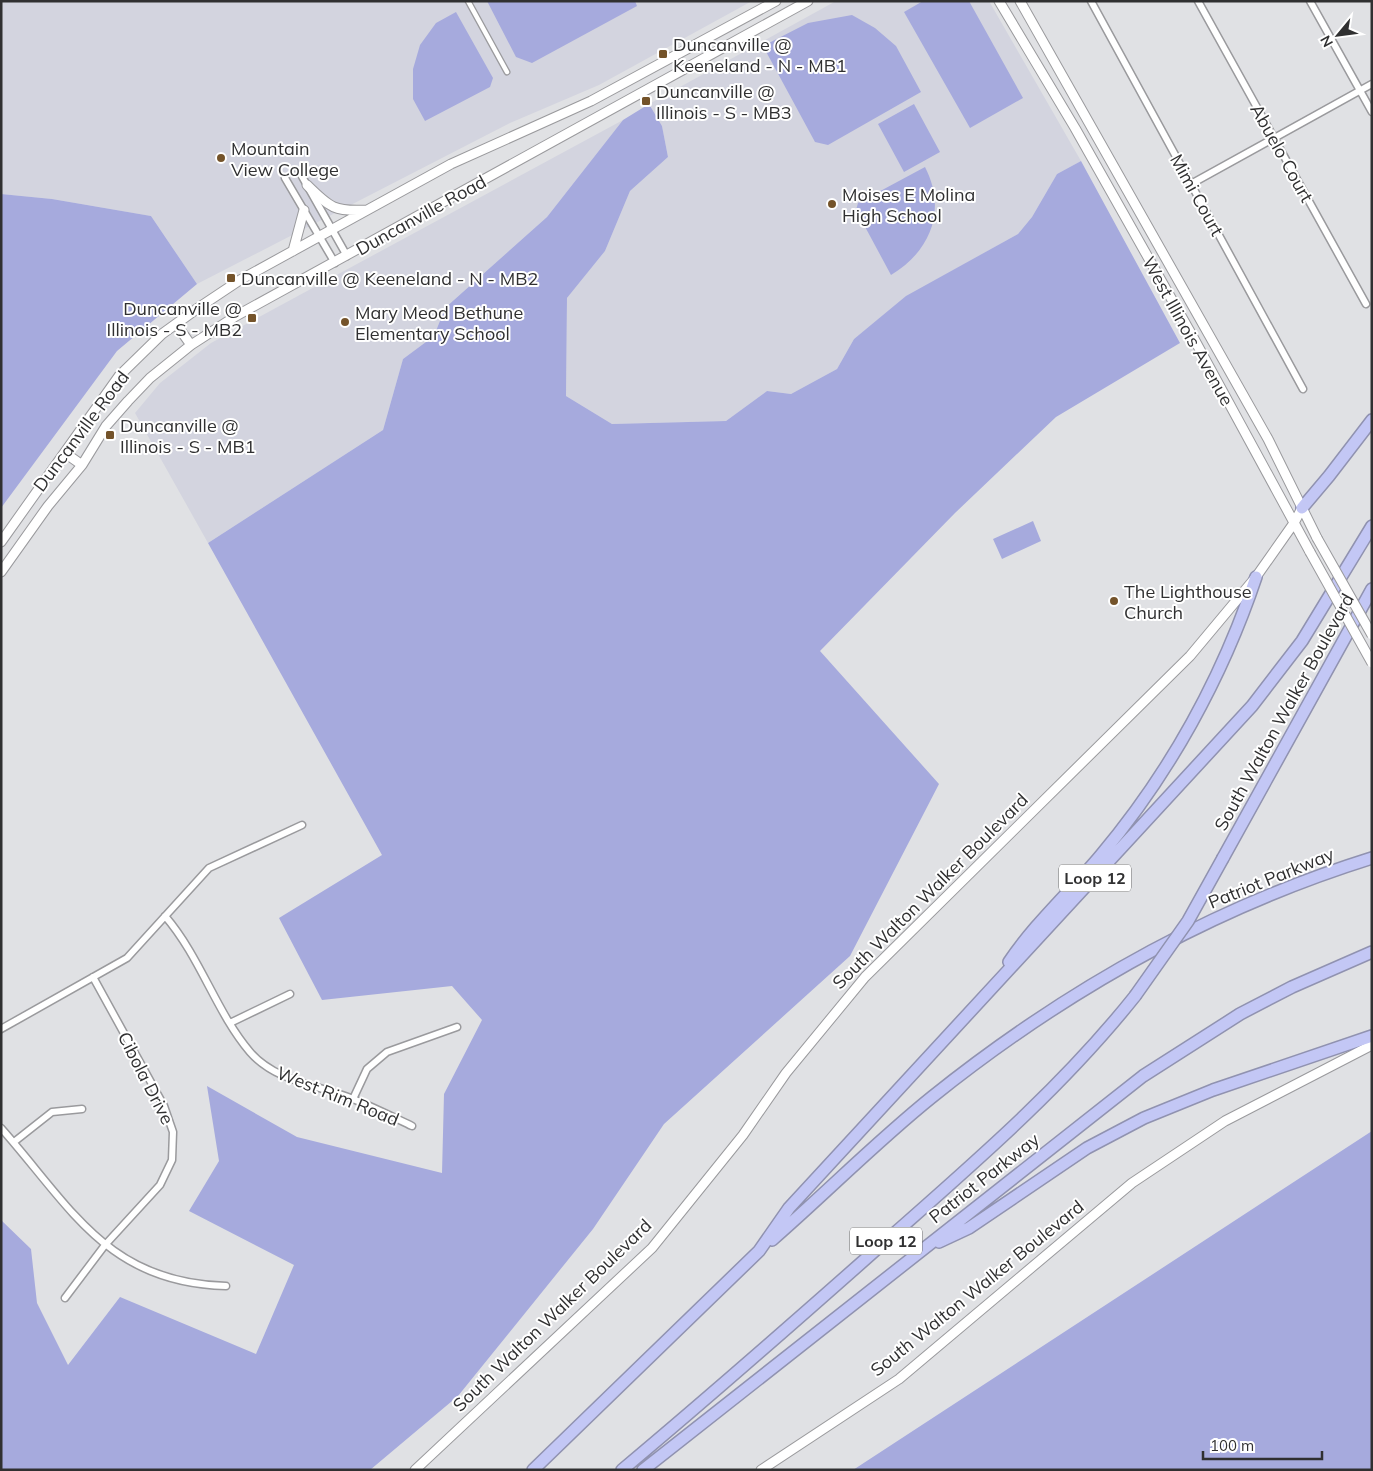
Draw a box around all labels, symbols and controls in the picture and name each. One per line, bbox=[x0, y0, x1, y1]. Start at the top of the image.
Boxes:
north arrow bbox=[1313, 10, 1363, 60]
text: N bbox=[1316, 32, 1337, 50]
place label: Duncanville @ Keeneland - N - MB1 bbox=[673, 33, 847, 77]
marker: Duncanville @ Keeneland - N - MB1 bbox=[657, 48, 669, 60]
place label: Duncanville @ Illinois - S - MB3 bbox=[656, 80, 791, 124]
marker: Duncanville @ Illinois - S - MB3 bbox=[640, 95, 652, 107]
street label: Abuelo Court bbox=[1245, 100, 1319, 206]
place label: Mountain View College bbox=[231, 137, 339, 181]
street label: Mimi Court bbox=[1165, 150, 1229, 240]
marker: Mountain View College bbox=[215, 152, 227, 164]
street label: Duncanville Road bbox=[352, 170, 490, 260]
place label: Moises E Molina High School bbox=[842, 183, 975, 227]
marker: Moises E Molina High School bbox=[826, 198, 838, 210]
street label: West Illinois Avenue bbox=[1137, 252, 1239, 410]
place label: Duncanville @ Keeneland - N - MB2 bbox=[241, 267, 538, 290]
marker: Duncanville @ Keeneland - N - MB2 bbox=[225, 272, 237, 284]
place label: Duncanville @ Illinois - S - MB2 bbox=[107, 297, 242, 341]
place label: Mary Meod Bethune Elementary School bbox=[355, 301, 523, 345]
marker: Duncanville @ Illinois - S - MB2 bbox=[246, 312, 258, 324]
marker: Mary Meod Bethune Elementary School bbox=[339, 316, 351, 328]
street label: Duncanville Road bbox=[28, 366, 134, 496]
place label: Duncanville @ Illinois - S - MB1 bbox=[120, 414, 255, 458]
marker: Duncanville @ Illinois - S - MB1 bbox=[104, 429, 116, 441]
place label: The Lighthouse Church bbox=[1124, 580, 1252, 624]
street label: South Walton Walker Boulevard bbox=[1209, 589, 1359, 835]
marker: The Lighthouse Church bbox=[1108, 595, 1120, 607]
street label: South Walton Walker Boulevard bbox=[827, 788, 1033, 994]
street label: Patriot Parkway bbox=[1205, 842, 1338, 914]
road number: Loop 12 bbox=[1059, 864, 1131, 891]
street label: Cibola Drive bbox=[113, 1028, 179, 1128]
street label: West Rim Road bbox=[273, 1061, 403, 1131]
street label: Patriot Parkway bbox=[924, 1128, 1044, 1228]
street label: South Walton Walker Boulevard bbox=[866, 1195, 1088, 1381]
street label: South Walton Walker Boulevard bbox=[448, 1214, 656, 1416]
road number: Loop 12 bbox=[850, 1228, 922, 1254]
scale bar bbox=[1203, 1428, 1322, 1460]
text: 100 m bbox=[1210, 1436, 1254, 1455]

